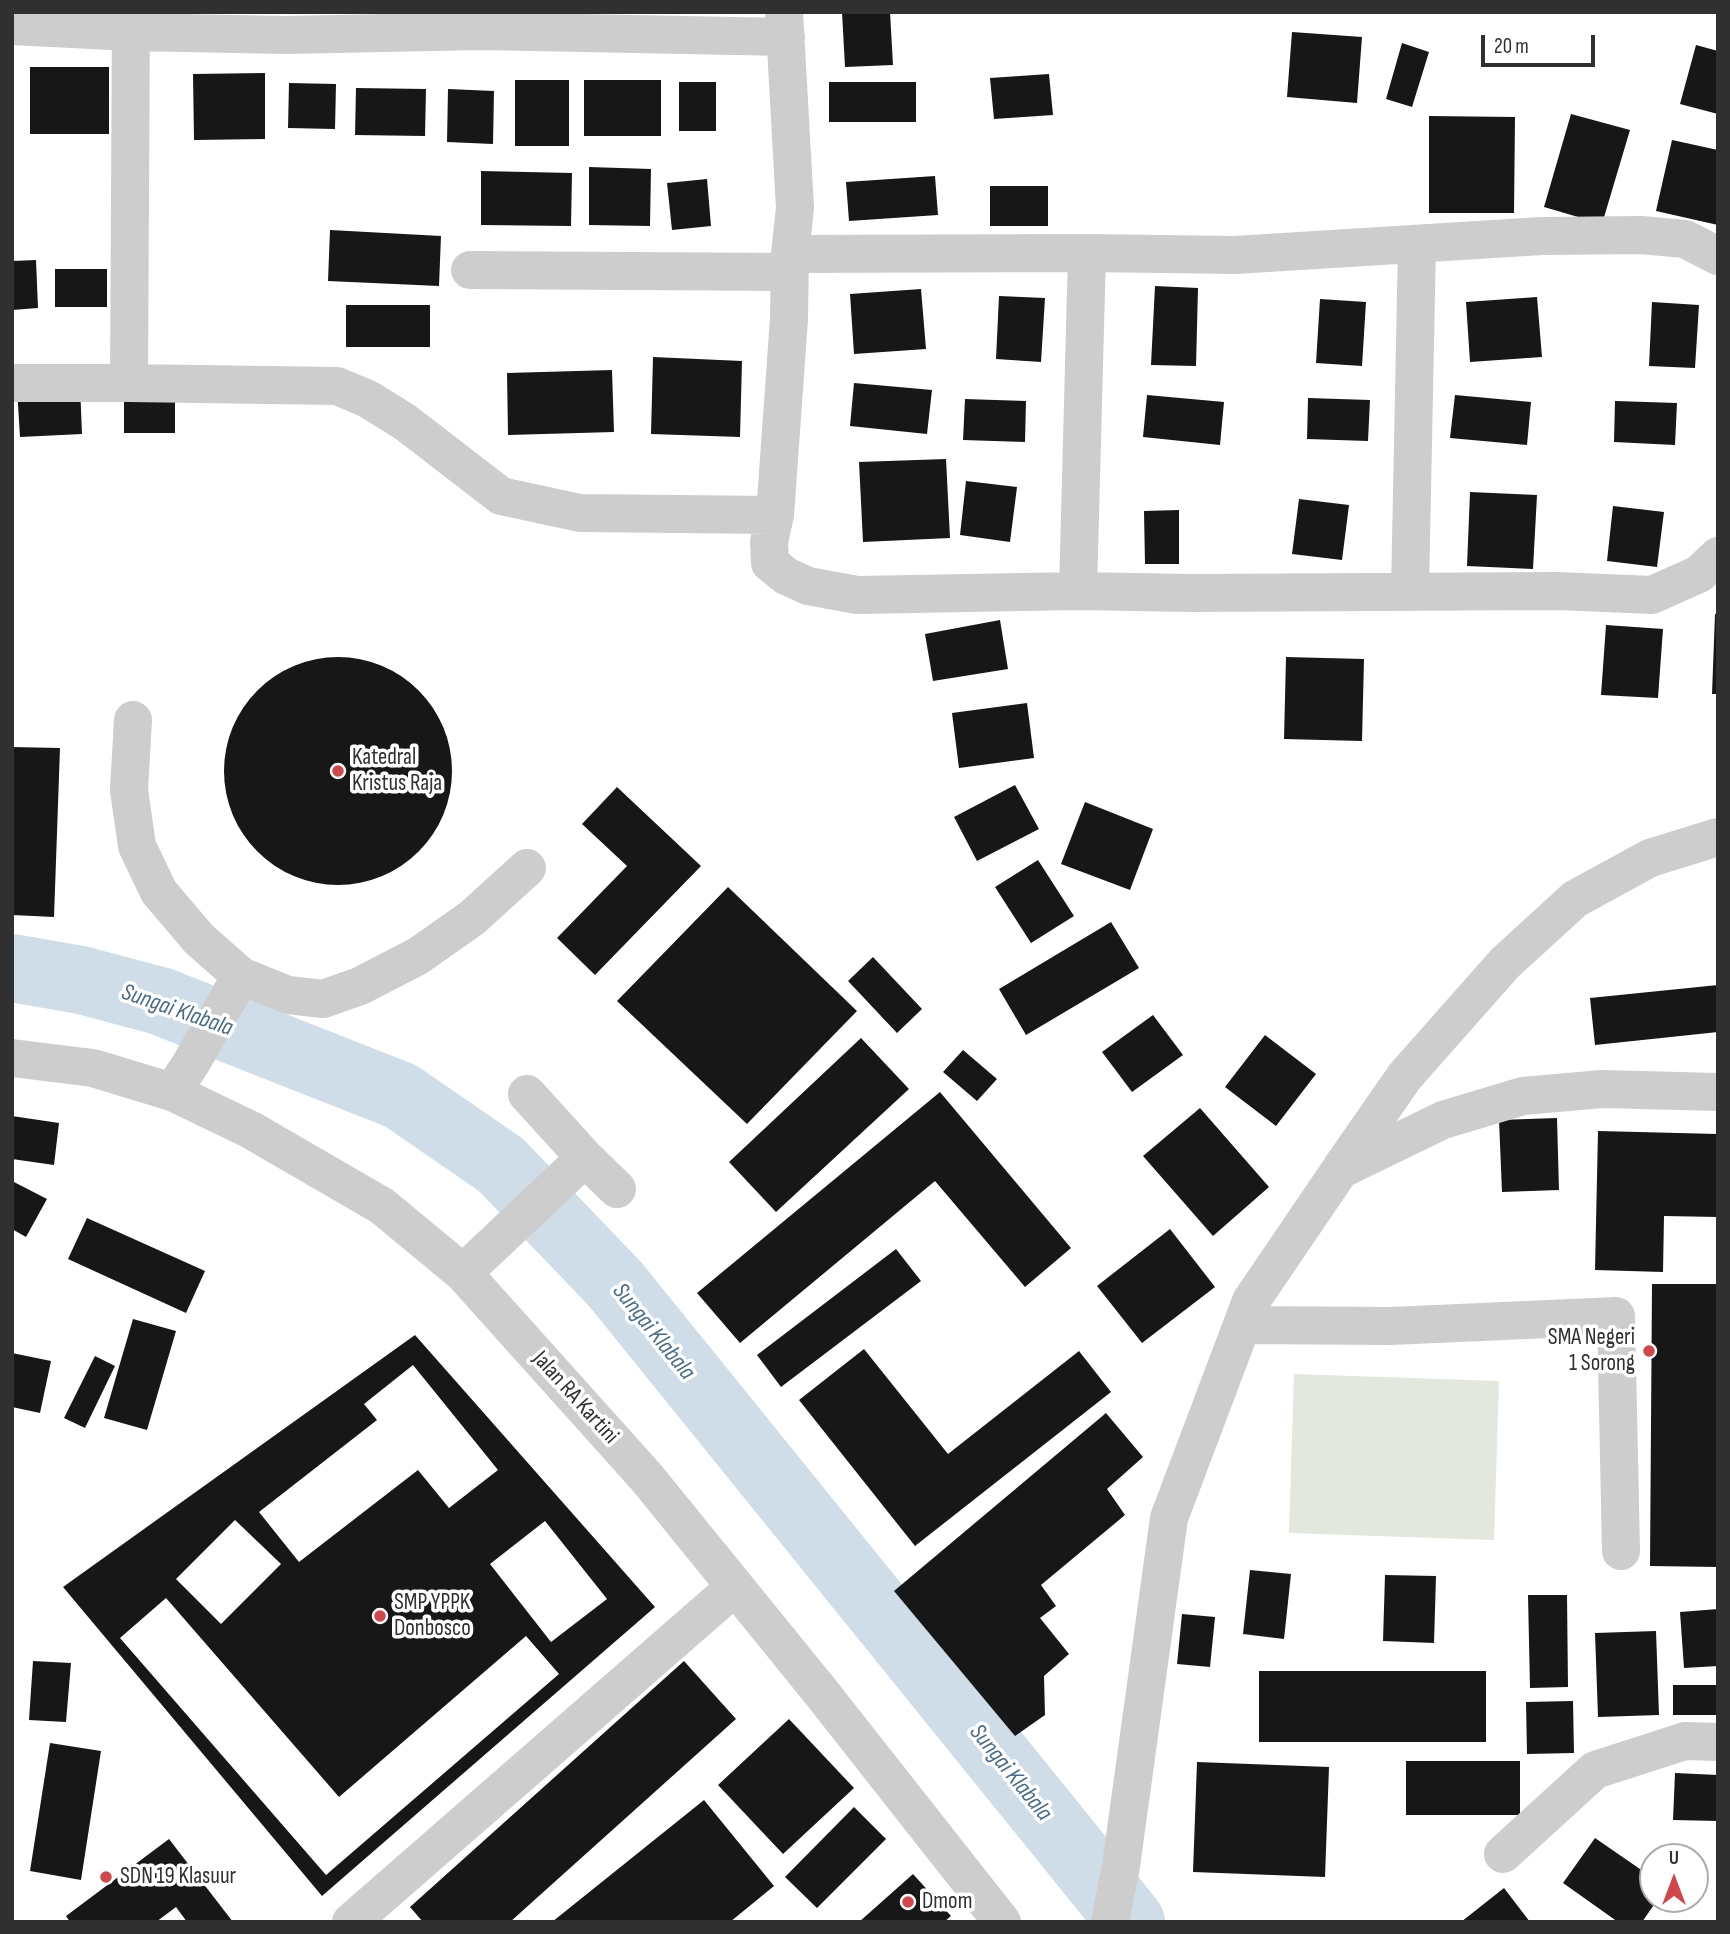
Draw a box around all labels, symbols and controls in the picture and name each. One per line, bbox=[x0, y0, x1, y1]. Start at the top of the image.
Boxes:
scale bar bbox=[1485, 21, 1599, 65]
text: 20 m bbox=[1494, 34, 1529, 59]
place label: Katedral Kristus Raja bbox=[352, 744, 442, 798]
marker: Katedral Kristus Raja bbox=[330, 763, 346, 779]
water label: Sungai Klabala bbox=[118, 979, 236, 1043]
water label: Sungai Klabala bbox=[605, 1278, 701, 1386]
place label: SMA Negeri 1 Sorong bbox=[1548, 1324, 1635, 1378]
marker: SMA Negeri 1 Sorong bbox=[1641, 1343, 1657, 1359]
street label: Jalan RA Kartini bbox=[526, 1346, 624, 1450]
place label: SMP YPPK Donbosco bbox=[394, 1589, 471, 1643]
marker: SMP YPPK Donbosco bbox=[372, 1608, 388, 1624]
water label: Sungai Klabala bbox=[962, 1719, 1058, 1827]
north arrow bbox=[1639, 1843, 1709, 1913]
text: U bbox=[1669, 1847, 1679, 1870]
place label: SDN 19 Klasuur bbox=[120, 1863, 236, 1891]
marker: SDN 19 Klasuur bbox=[98, 1869, 114, 1885]
place label: Dmom bbox=[922, 1888, 972, 1916]
marker: Dmom bbox=[900, 1894, 916, 1910]

